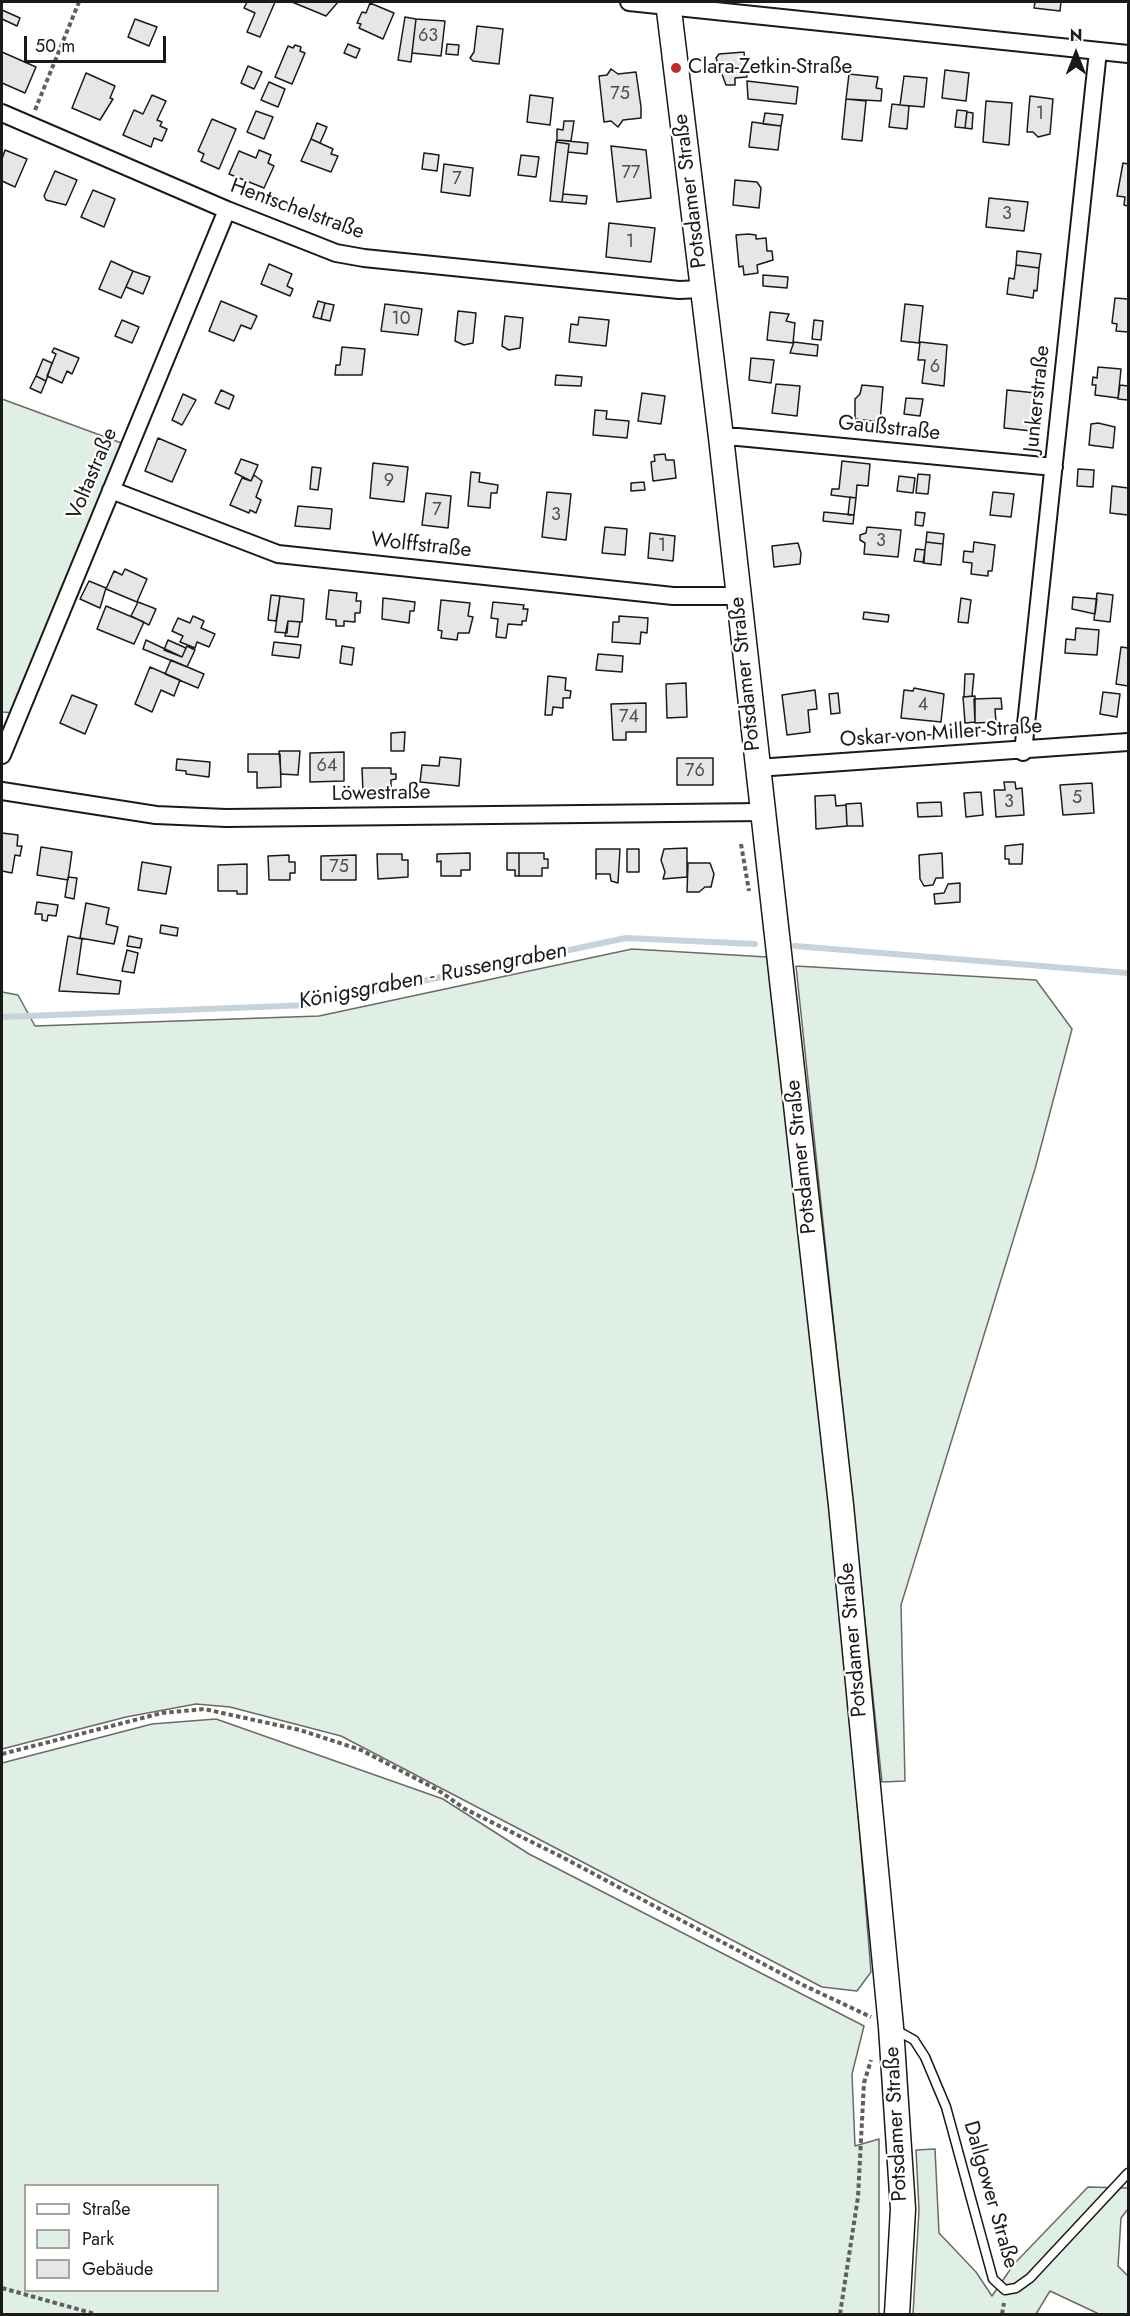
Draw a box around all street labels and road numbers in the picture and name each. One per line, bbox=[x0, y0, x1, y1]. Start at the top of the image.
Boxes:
street label: Potsdamer Straße bbox=[669, 112, 713, 270]
street label: Hentschelstraße bbox=[227, 174, 367, 246]
street label: Junkerstraße bbox=[1020, 344, 1056, 454]
street label: Gaußstraße bbox=[837, 411, 941, 447]
street label: Voltastraße bbox=[62, 424, 124, 524]
street label: Wolffstraße bbox=[370, 528, 472, 564]
street label: Potsdamer Straße bbox=[725, 596, 767, 752]
street label: Oskar-von-Miller-Straße bbox=[839, 714, 1043, 754]
street label: Löwestraße bbox=[331, 781, 431, 807]
street label: Potsdamer Straße bbox=[781, 1079, 823, 1235]
street label: Potsdamer Straße bbox=[835, 1562, 873, 1718]
street label: Potsdamer Straße bbox=[880, 2046, 914, 2202]
street label: Dallgower Straße bbox=[957, 2118, 1023, 2272]

